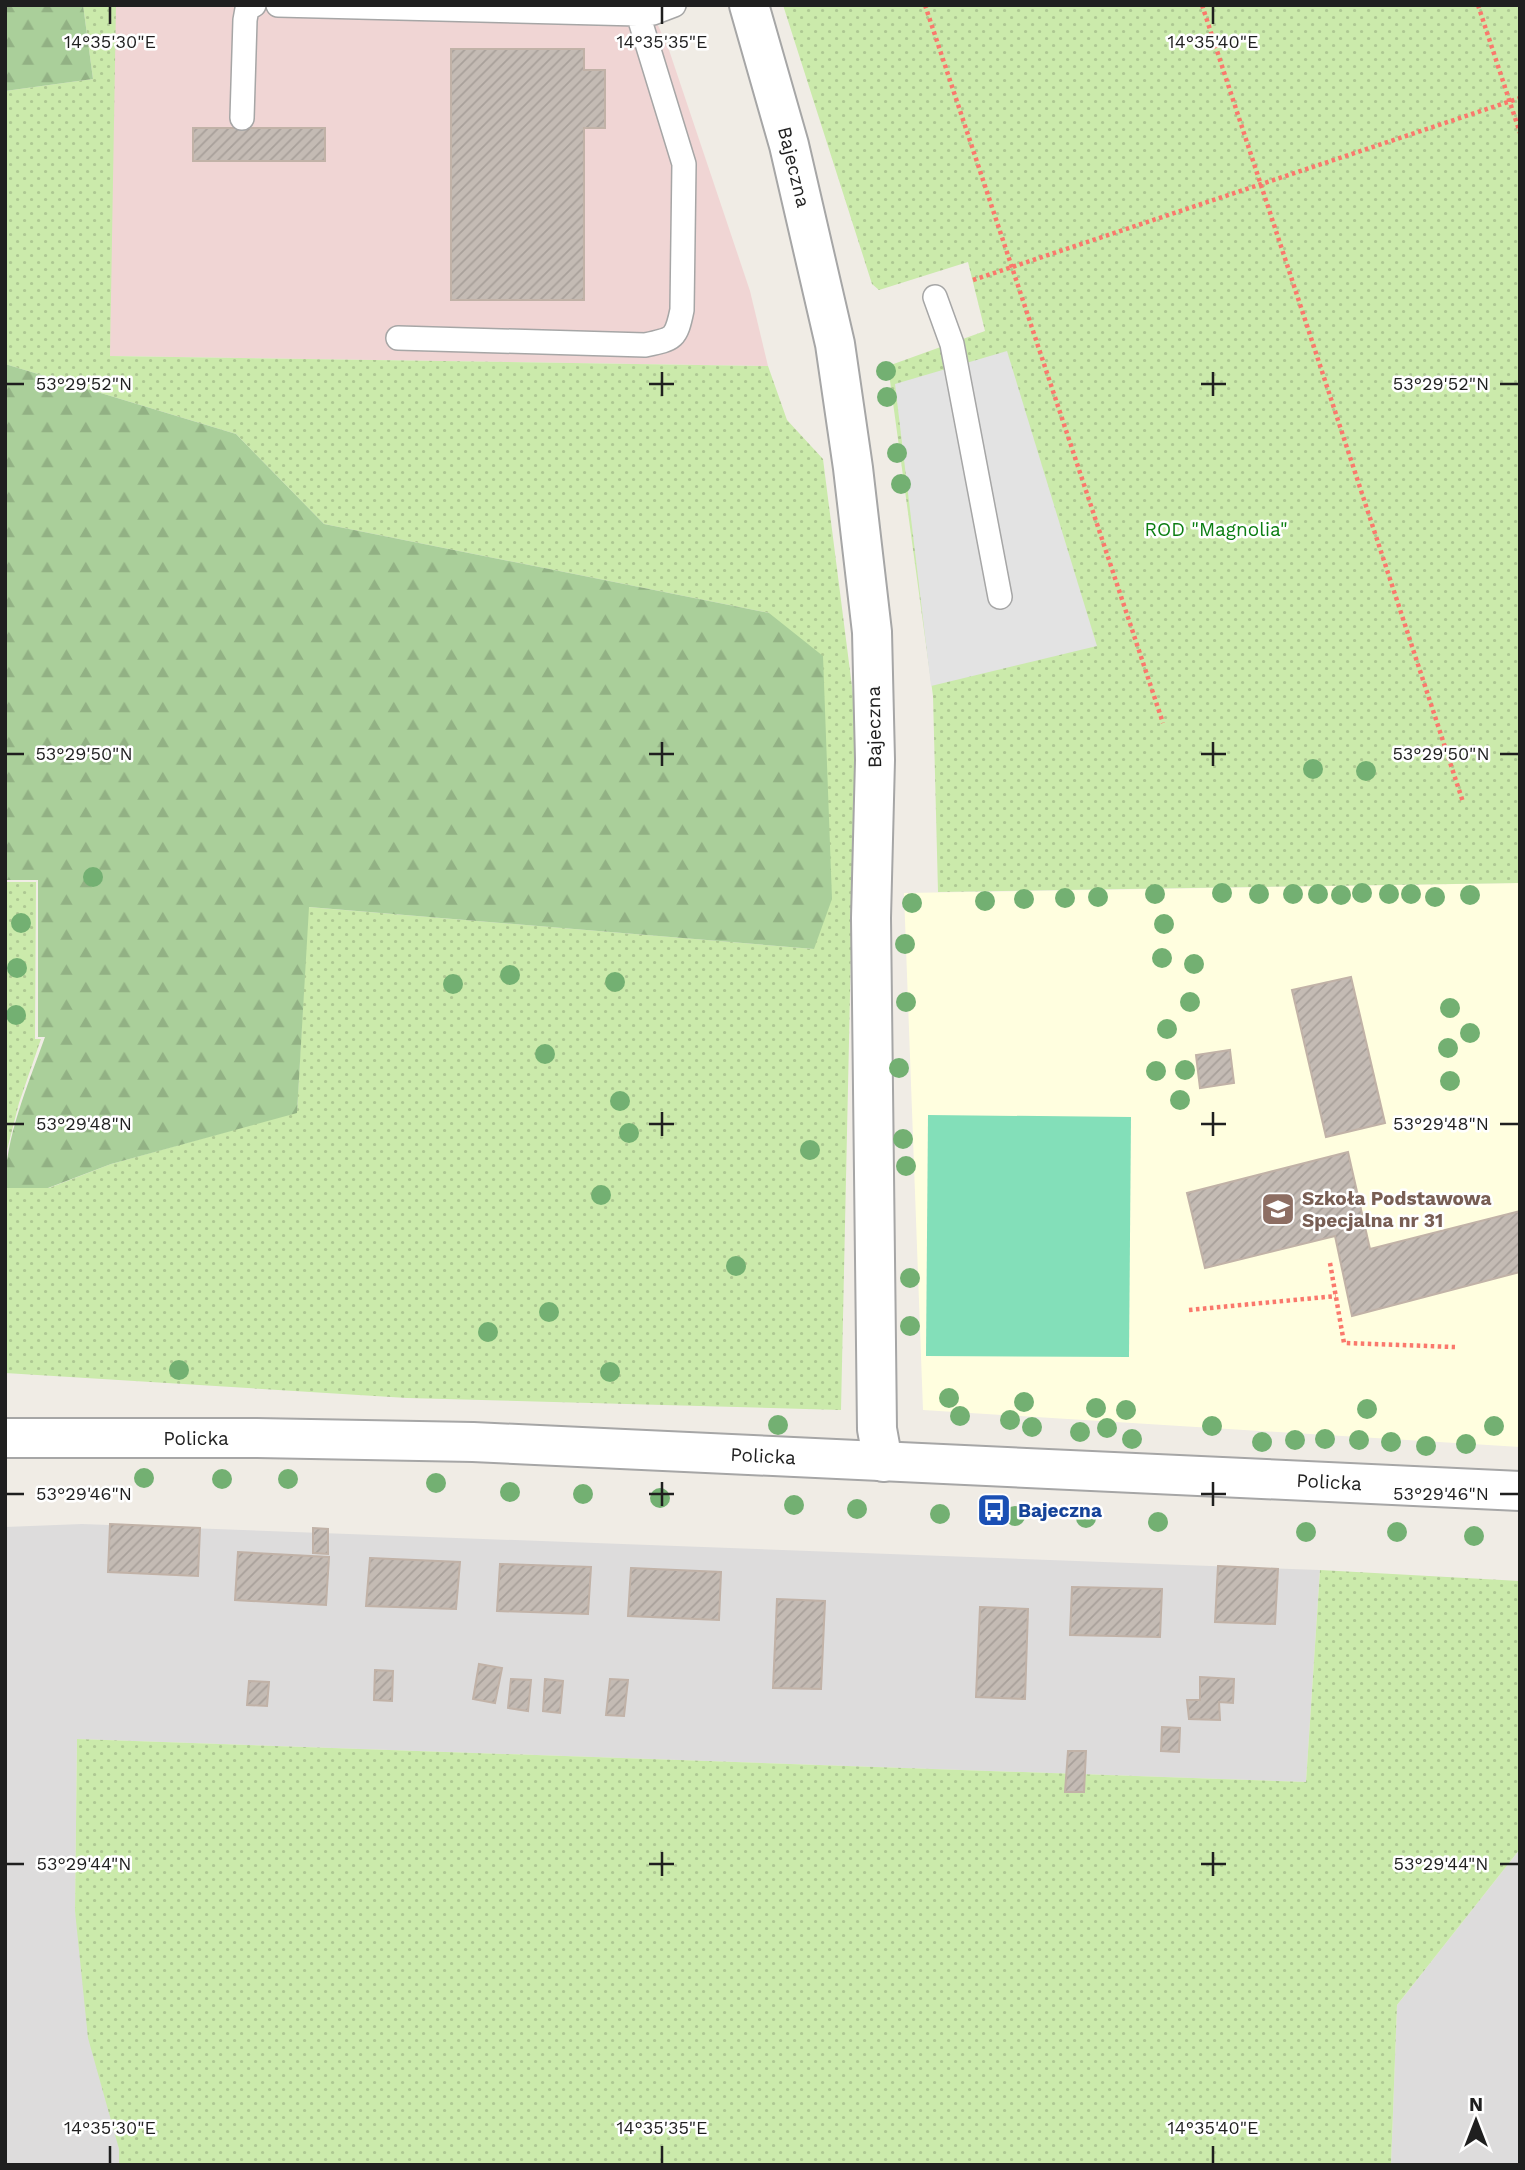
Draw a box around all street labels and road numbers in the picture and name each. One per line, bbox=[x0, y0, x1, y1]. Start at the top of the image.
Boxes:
street label: Bajeczna bbox=[773, 124, 815, 210]
street label: Bajeczna bbox=[862, 685, 886, 768]
street label: Policka bbox=[163, 1427, 229, 1450]
street label: Policka bbox=[730, 1443, 797, 1469]
street label: Policka bbox=[1296, 1469, 1363, 1495]

